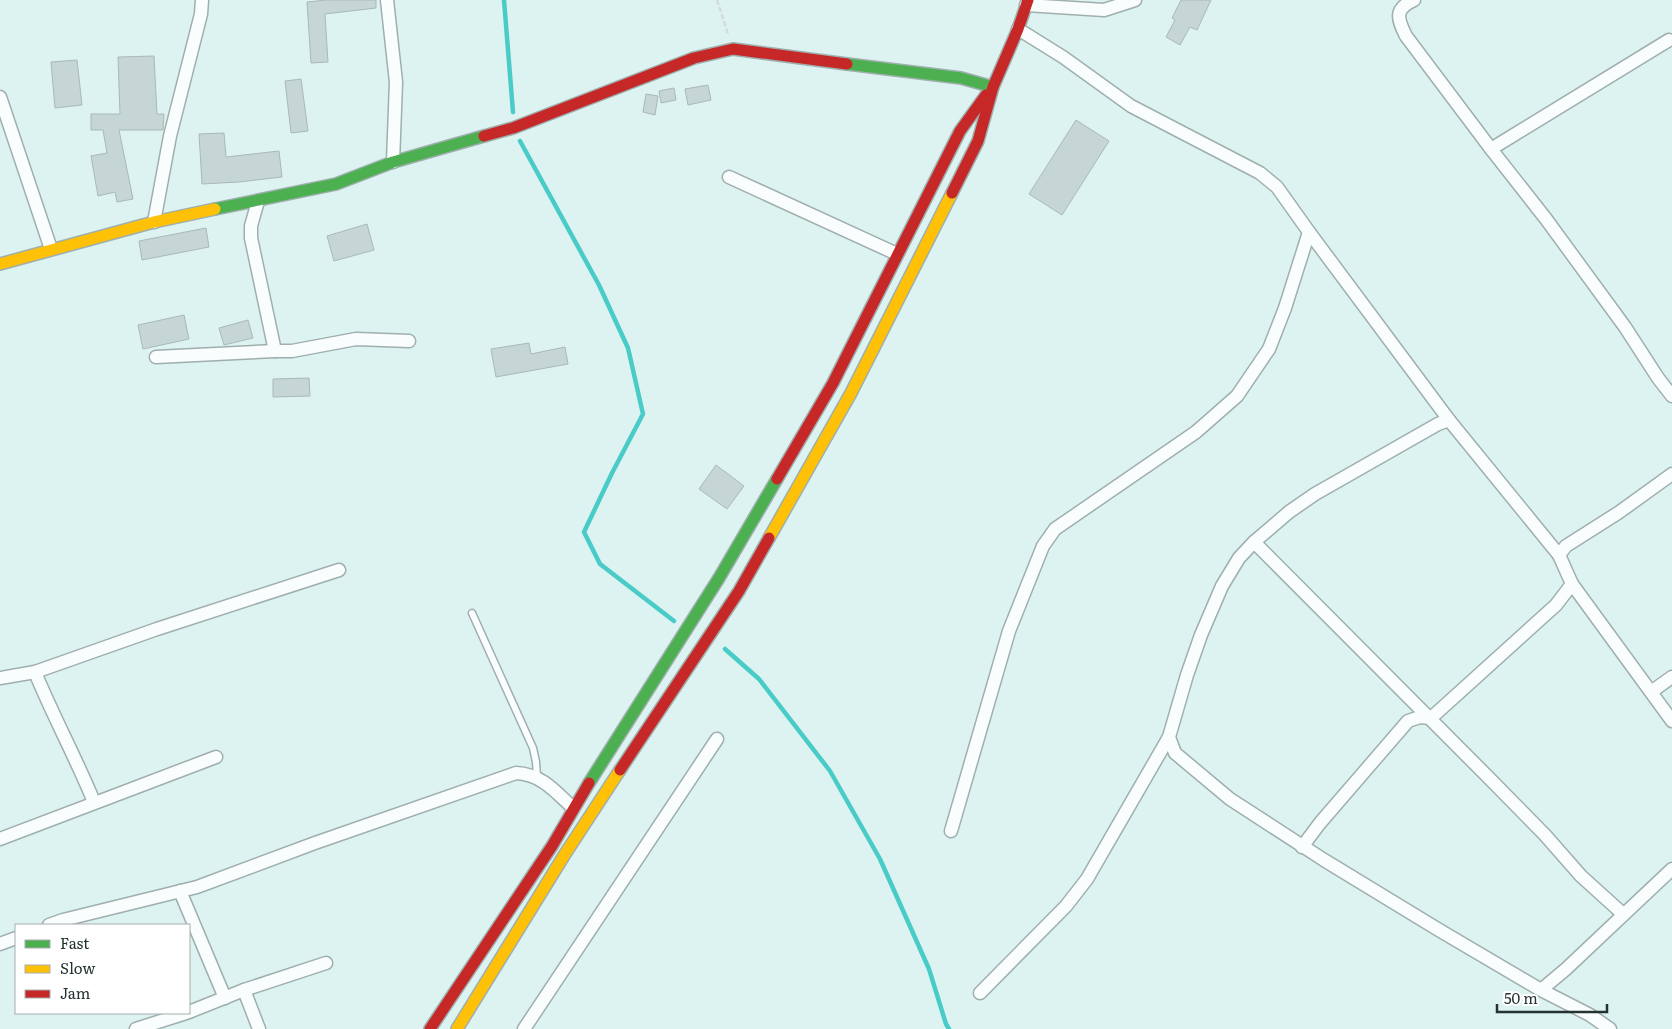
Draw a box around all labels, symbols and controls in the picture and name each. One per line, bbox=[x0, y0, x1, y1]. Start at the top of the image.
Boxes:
legend bbox=[15, 924, 190, 1014]
text: Fast bbox=[60, 931, 89, 954]
text: Slow bbox=[60, 956, 95, 979]
text: Jam bbox=[60, 981, 91, 1004]
scale bar bbox=[1497, 982, 1607, 1014]
text: 50 m bbox=[1504, 986, 1538, 1009]

